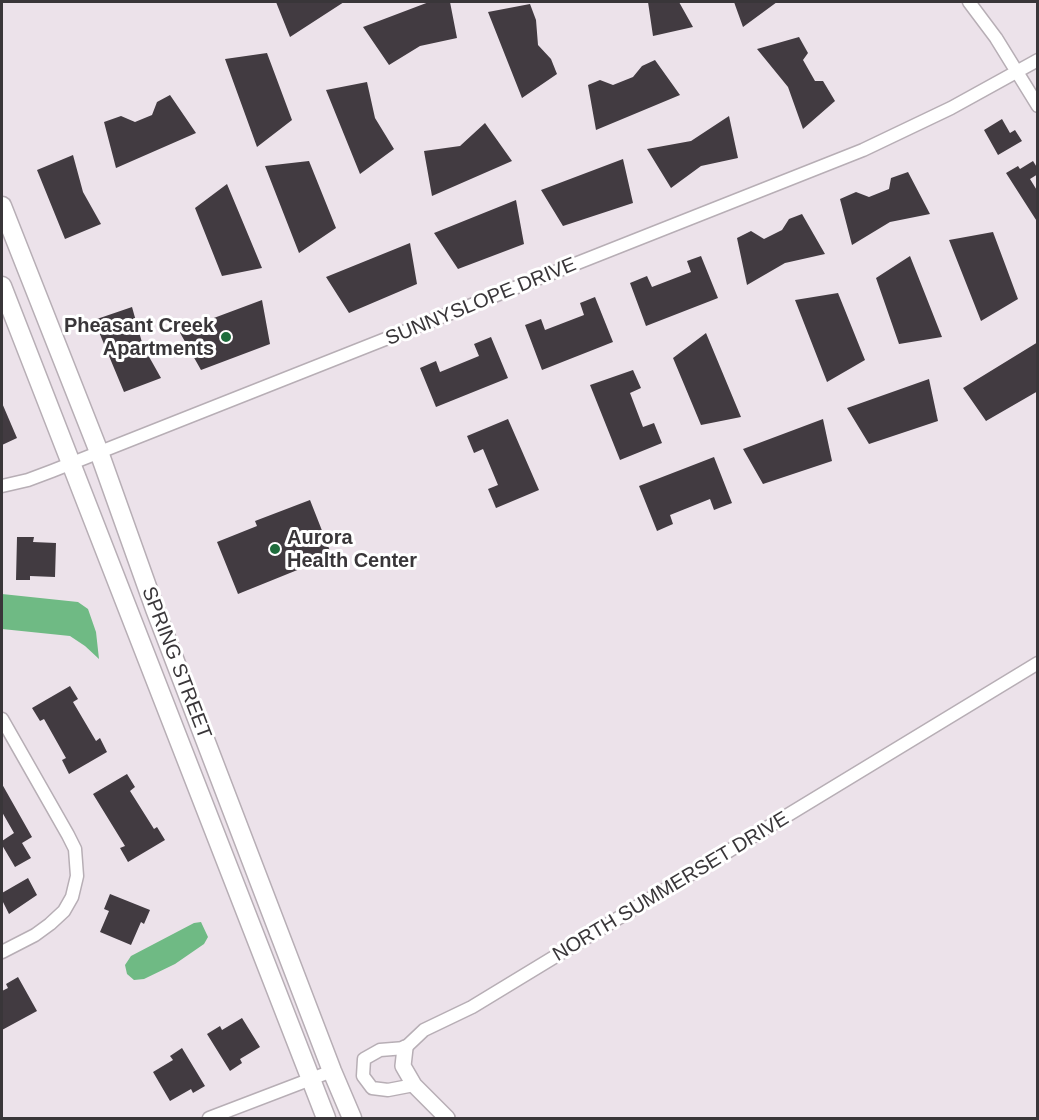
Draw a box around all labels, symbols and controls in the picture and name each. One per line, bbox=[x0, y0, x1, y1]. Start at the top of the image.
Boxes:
street label: SUNNYSLOPE DRIVE bbox=[382, 253, 580, 351]
place label: Pheasant Creek Apartments bbox=[64, 314, 214, 361]
marker: Pheasant Creek Apartments bbox=[219, 330, 233, 344]
place label: Aurora Health Center bbox=[287, 526, 417, 573]
marker: Aurora Health Center bbox=[268, 542, 282, 556]
street label: SPRING STREET bbox=[136, 583, 216, 743]
street label: NORTH SUMMERSET DRIVE bbox=[549, 807, 793, 967]

